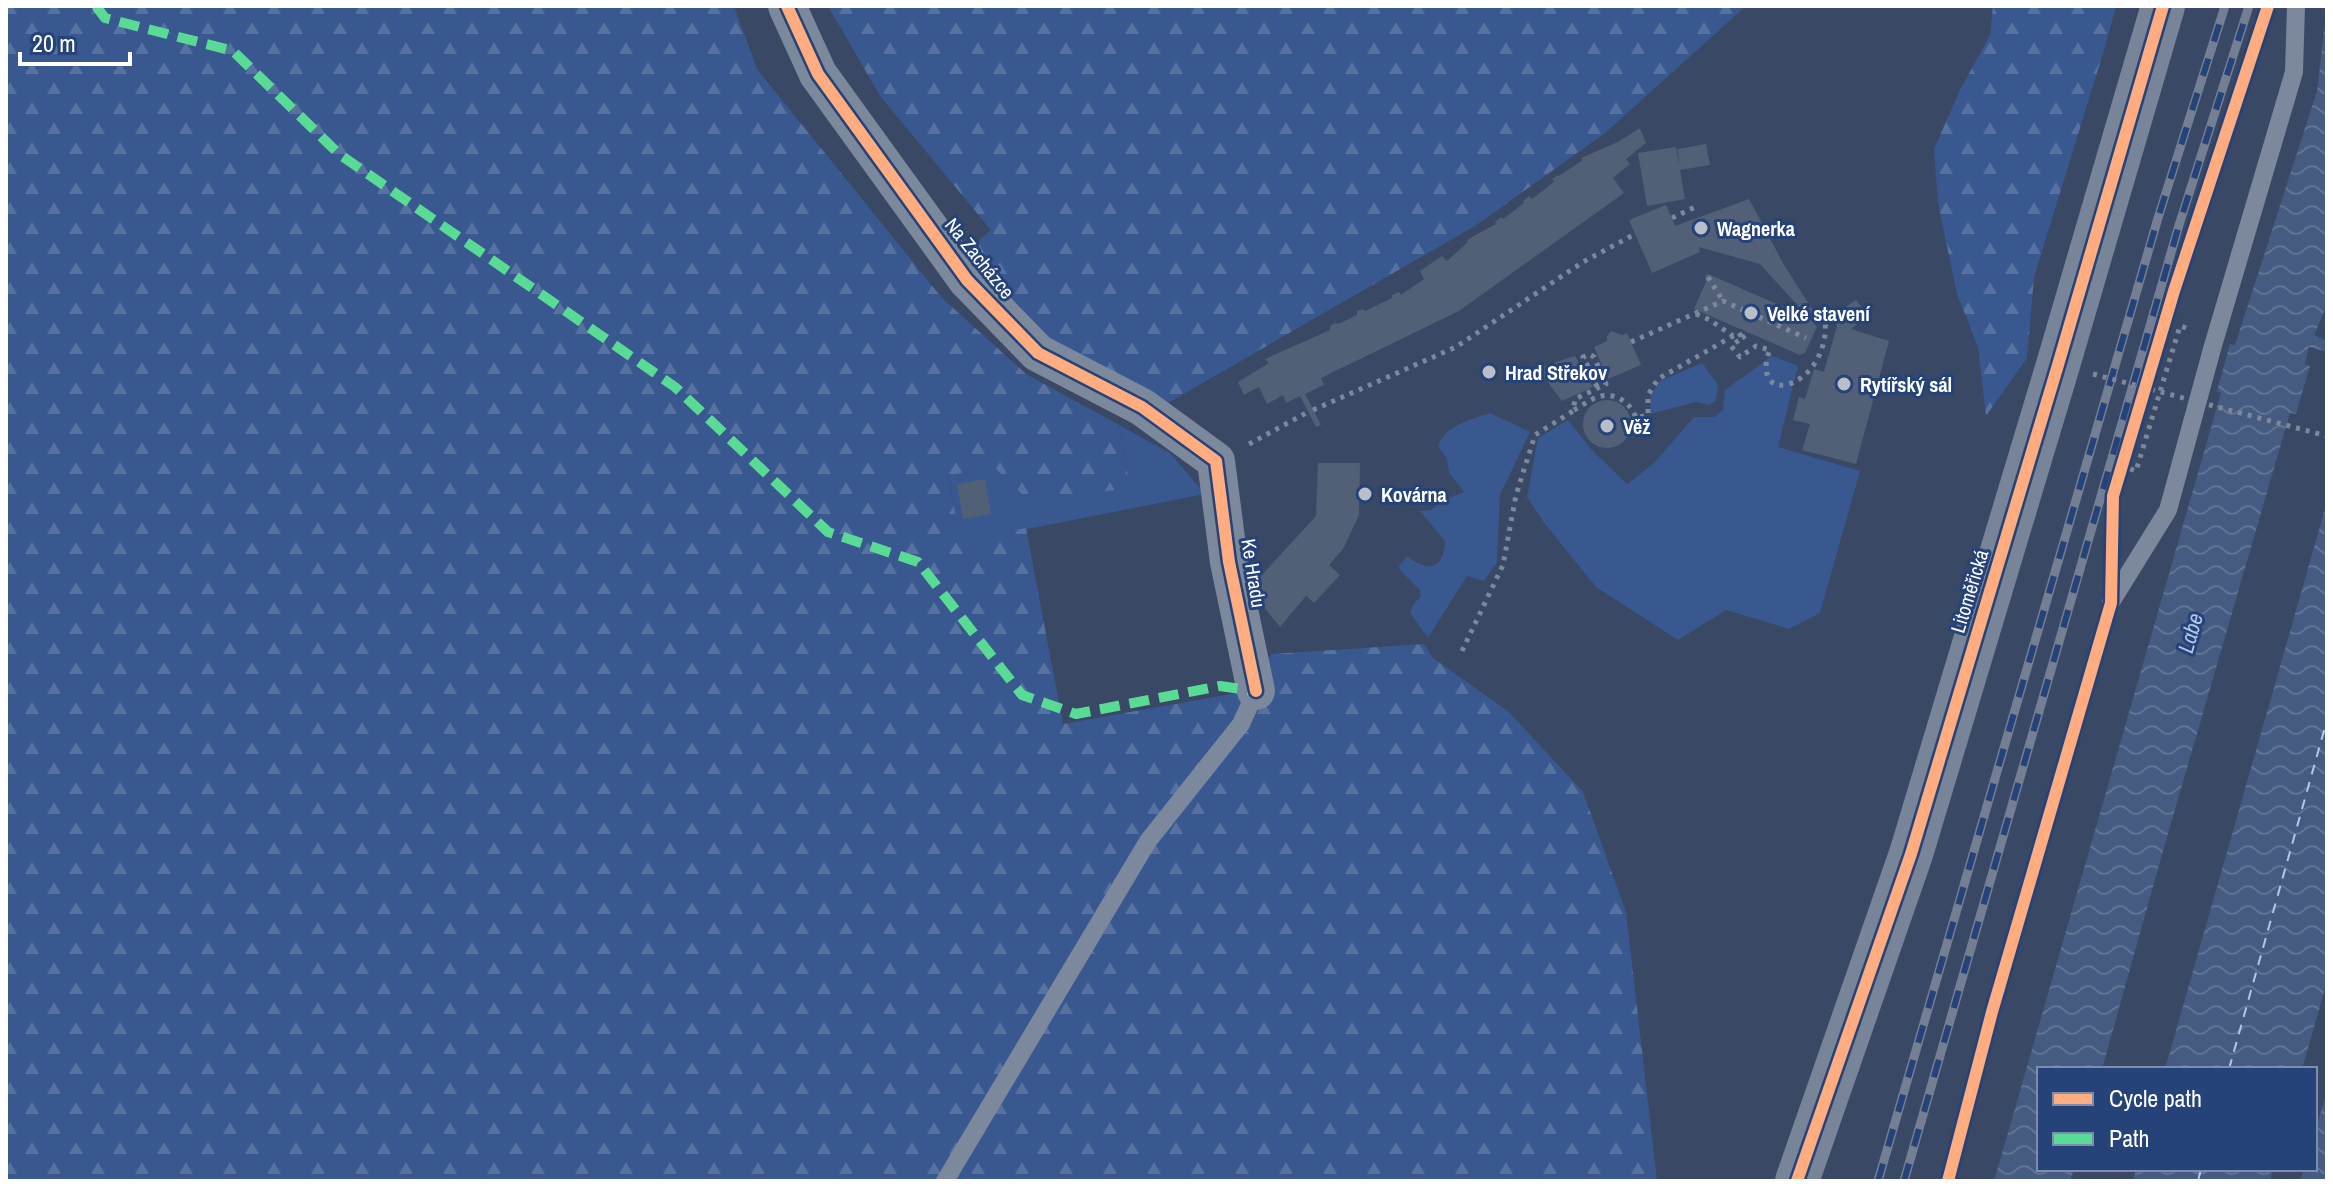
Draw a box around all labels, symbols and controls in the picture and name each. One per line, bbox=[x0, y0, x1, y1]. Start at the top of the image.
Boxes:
scale bar bbox=[20, 16, 130, 66]
text: 20 m bbox=[32, 27, 76, 59]
street label: Na Zacházce bbox=[939, 212, 1021, 304]
place label: Wagnerka bbox=[1717, 215, 1795, 242]
marker: Wagnerka bbox=[1692, 219, 1710, 237]
place label: Velké stavení bbox=[1767, 300, 1871, 327]
marker: Velké stavení bbox=[1742, 304, 1760, 322]
place label: Hrad Střekov bbox=[1505, 359, 1608, 386]
marker: Hrad Střekov bbox=[1480, 363, 1498, 381]
place label: Rytířský sál bbox=[1860, 371, 1952, 398]
marker: Rytířský sál bbox=[1835, 375, 1853, 393]
place label: Věž bbox=[1623, 413, 1650, 440]
marker: Věž bbox=[1598, 417, 1616, 435]
place label: Kovárna bbox=[1381, 481, 1447, 508]
marker: Kovárna bbox=[1356, 485, 1374, 503]
street label: Ke Hradu bbox=[1235, 537, 1273, 609]
street label: Litoměřická bbox=[1944, 546, 1994, 636]
water label: Labe bbox=[2170, 610, 2210, 656]
legend bbox=[2037, 1067, 2317, 1171]
text: Cycle path bbox=[2109, 1082, 2202, 1114]
text: Path bbox=[2109, 1122, 2150, 1154]

